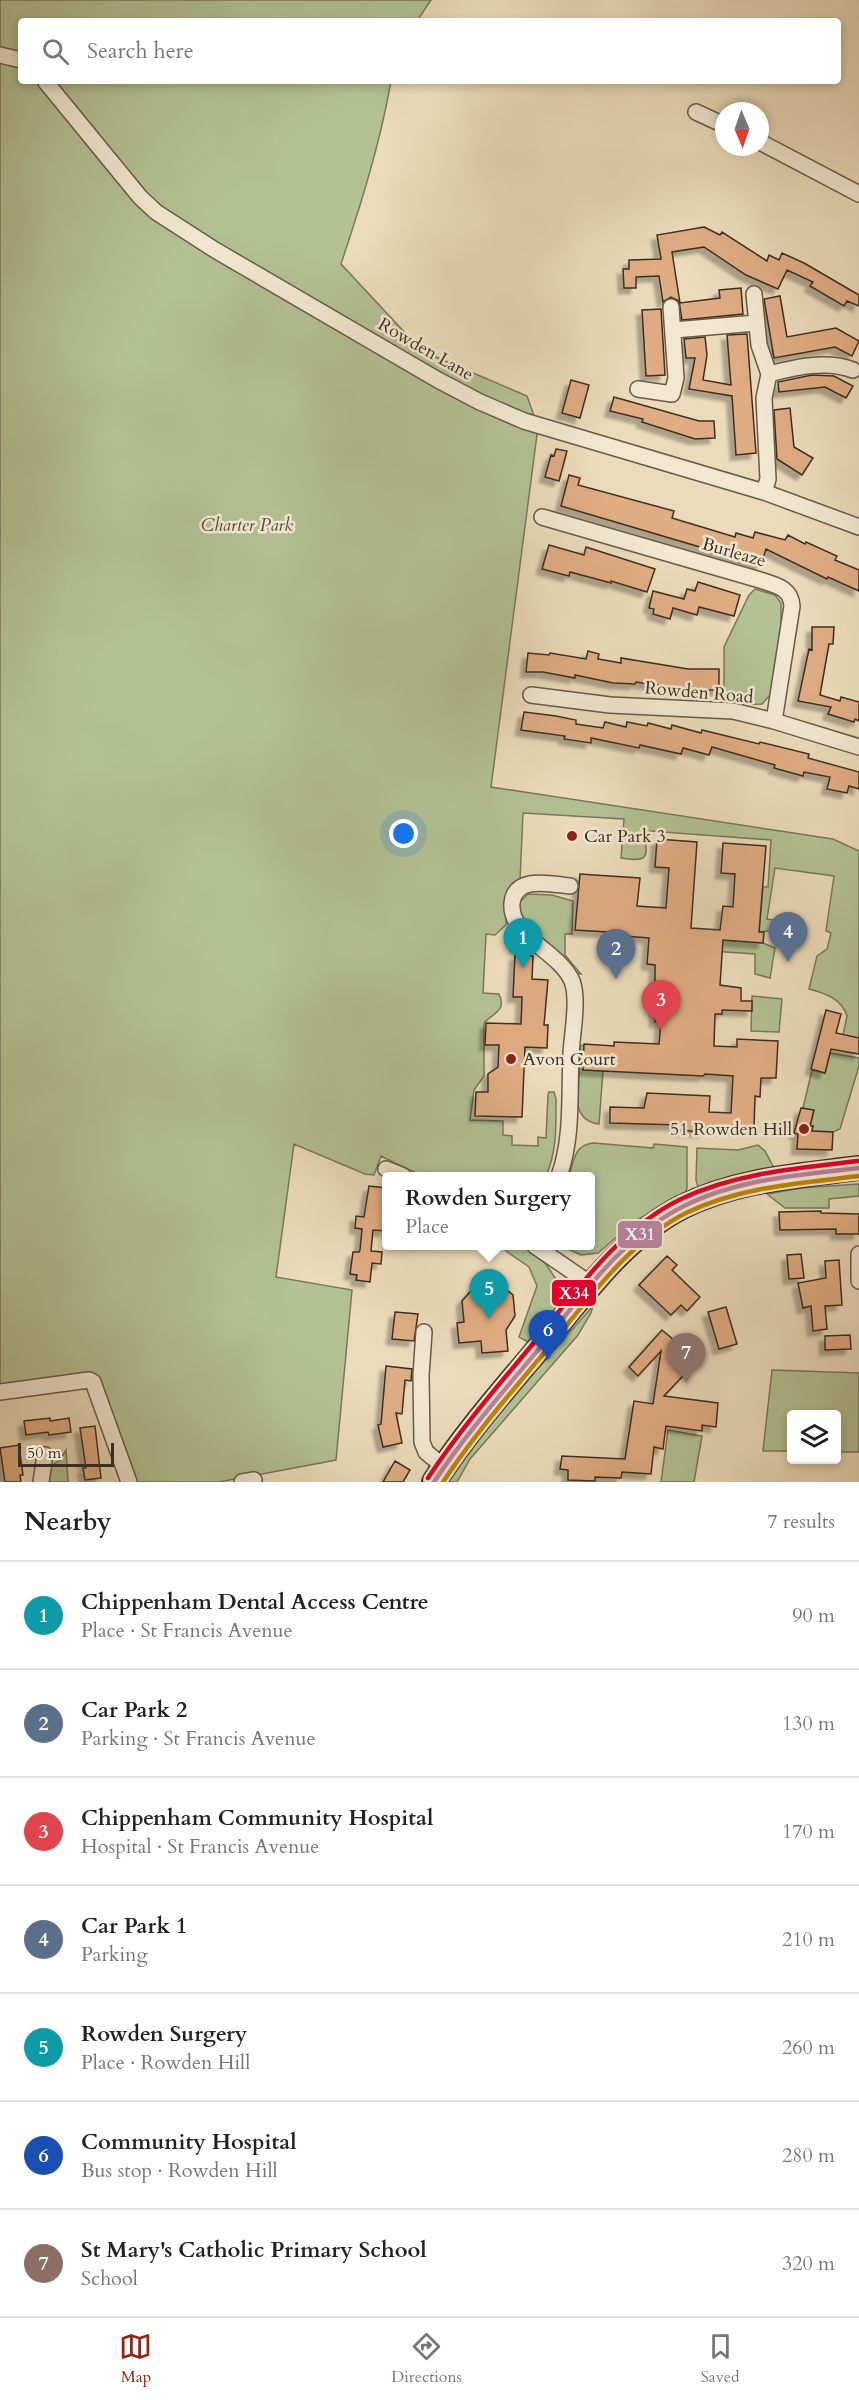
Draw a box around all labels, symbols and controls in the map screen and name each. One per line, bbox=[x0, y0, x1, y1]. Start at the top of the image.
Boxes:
search box bbox=[18, 18, 841, 84]
icon: search bbox=[39, 35, 72, 68]
text: Search here bbox=[87, 36, 194, 66]
north arrow bbox=[715, 102, 769, 156]
street label: Rowden Lane bbox=[373, 312, 478, 387]
park label: Charter Park bbox=[201, 513, 293, 538]
street label: Burleaze bbox=[699, 531, 769, 574]
street label: Rowden Road bbox=[644, 675, 755, 710]
your location bbox=[389, 819, 418, 848]
place label: Car Park 3 bbox=[584, 824, 666, 849]
marker: Car Park 3 bbox=[565, 829, 579, 843]
pin: 4 bbox=[768, 912, 808, 962]
pin: 1 bbox=[504, 918, 542, 968]
pin: 2 bbox=[596, 930, 636, 979]
pin: 3 bbox=[642, 980, 680, 1030]
place label: Avon Court bbox=[523, 1047, 616, 1072]
marker: Avon Court bbox=[504, 1052, 518, 1066]
place label: 51 Rowden Hill bbox=[670, 1117, 792, 1142]
marker: 51 Rowden Hill bbox=[797, 1122, 811, 1136]
popup bbox=[382, 1172, 595, 1250]
text: Rowden Surgery bbox=[405, 1183, 572, 1213]
text: Place bbox=[405, 1213, 449, 1240]
line badge: X31 bbox=[617, 1220, 663, 1249]
text: X31 bbox=[625, 1224, 655, 1246]
pin: 5 bbox=[470, 1270, 508, 1319]
line badge: X34 bbox=[551, 1279, 597, 1307]
text: X34 bbox=[559, 1283, 589, 1305]
pin: 6 bbox=[528, 1310, 568, 1360]
pin: 7 bbox=[666, 1334, 706, 1383]
map controls bbox=[787, 1410, 841, 1464]
button: layers bbox=[787, 1410, 841, 1464]
scale bar bbox=[18, 1440, 114, 1468]
text: 50 m bbox=[27, 1442, 61, 1464]
text: Nearby bbox=[24, 1504, 112, 1539]
text: 7 results bbox=[767, 1508, 835, 1535]
text: Chippenham Dental Access Centre bbox=[81, 1587, 429, 1617]
text: 1 bbox=[38, 1602, 49, 1629]
text: 90 m bbox=[792, 1602, 835, 1629]
text: Place · St Francis Avenue bbox=[81, 1617, 293, 1644]
text: Car Park 2 bbox=[81, 1695, 187, 1725]
text: 2 bbox=[38, 1710, 49, 1737]
text: 130 m bbox=[782, 1710, 835, 1737]
text: Parking · St Francis Avenue bbox=[81, 1725, 316, 1752]
text: Chippenham Community Hospital bbox=[81, 1803, 433, 1833]
text: 3 bbox=[38, 1818, 49, 1845]
text: 170 m bbox=[782, 1818, 835, 1845]
text: Hospital · St Francis Avenue bbox=[81, 1833, 319, 1860]
text: Car Park 1 bbox=[81, 1911, 187, 1941]
text: 4 bbox=[38, 1926, 49, 1953]
text: 210 m bbox=[782, 1926, 835, 1953]
text: Parking bbox=[81, 1941, 148, 1968]
text: Rowden Surgery bbox=[81, 2019, 247, 2049]
text: 5 bbox=[38, 2034, 49, 2061]
text: 260 m bbox=[782, 2034, 835, 2061]
text: Place · Rowden Hill bbox=[81, 2049, 250, 2076]
text: Community Hospital bbox=[81, 2127, 297, 2157]
text: 6 bbox=[38, 2142, 49, 2169]
text: 280 m bbox=[782, 2142, 835, 2169]
text: Bus stop · Rowden Hill bbox=[81, 2157, 278, 2184]
text: St Mary's Catholic Primary School bbox=[81, 2235, 427, 2265]
text: 7 bbox=[38, 2250, 49, 2277]
text: 320 m bbox=[782, 2250, 835, 2277]
text: School bbox=[81, 2265, 138, 2292]
tab: Map bbox=[119, 2330, 152, 2388]
tab: Directions bbox=[391, 2330, 462, 2388]
tab: Saved bbox=[701, 2330, 740, 2388]

